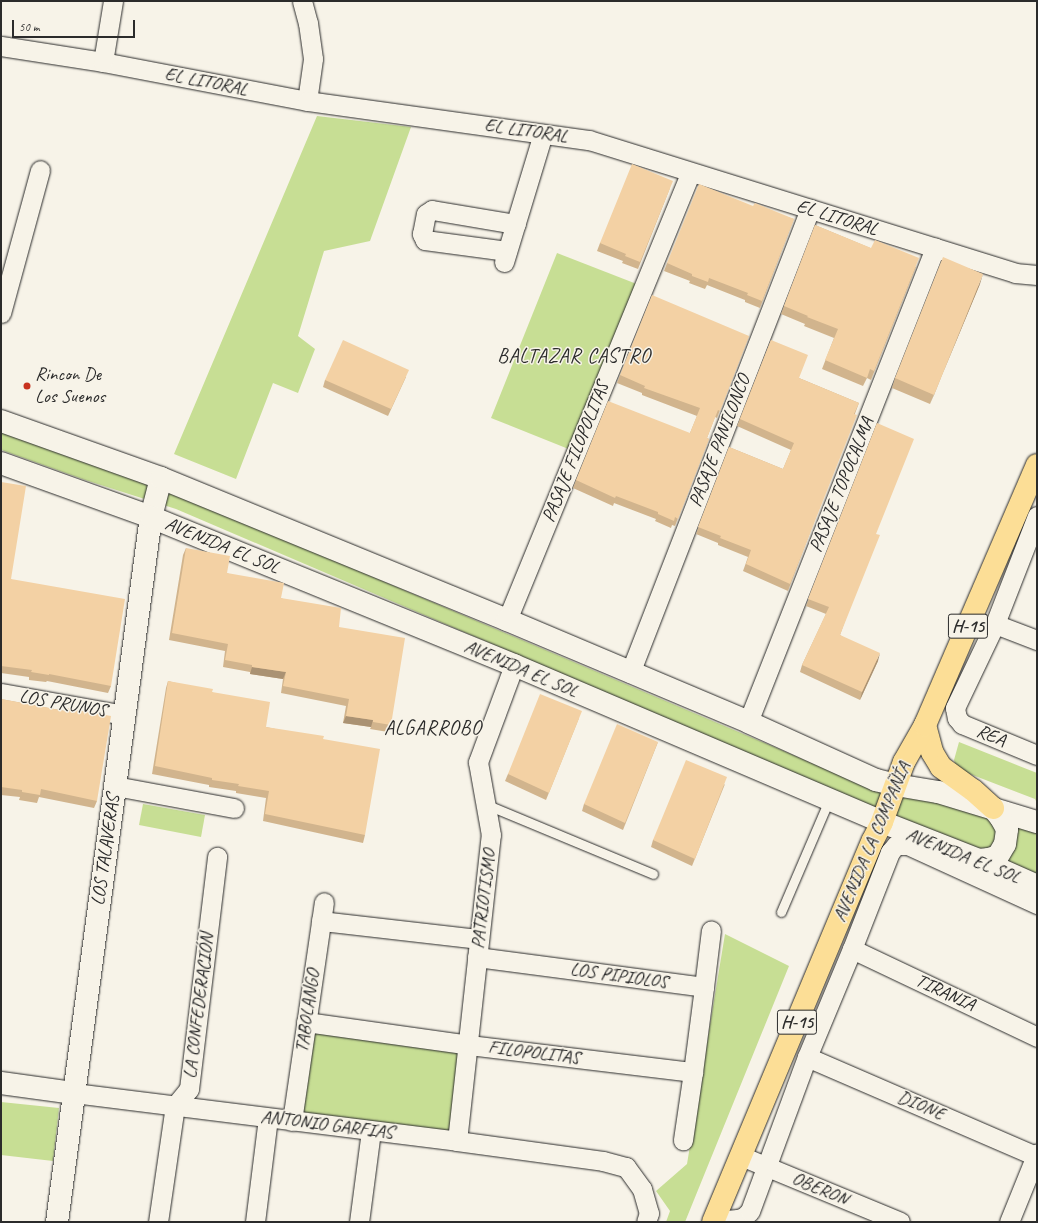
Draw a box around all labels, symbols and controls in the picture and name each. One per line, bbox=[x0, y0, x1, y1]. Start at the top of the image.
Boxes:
scale bar bbox=[14, 12, 137, 38]
text: 50 m bbox=[19, 19, 39, 35]
street label: EL LITORAL bbox=[164, 63, 248, 101]
street label: EL LITORAL bbox=[484, 114, 568, 148]
street label: EL LITORAL bbox=[794, 195, 880, 241]
district label: BALTAZAR CASTRO bbox=[497, 343, 651, 367]
place label: Rincon De Los Suenos bbox=[35, 364, 105, 408]
street label: PASAJE PANILONCO bbox=[684, 372, 756, 510]
street label: PASAJE FILOPOLITAS bbox=[537, 378, 615, 526]
marker: Rincon De Los Suenos bbox=[22, 381, 32, 391]
street label: PASAJE TOPOCALMA bbox=[805, 414, 879, 556]
street label: AVENIDA EL SOL bbox=[162, 513, 282, 579]
road number: H-15 bbox=[947, 610, 989, 642]
street label: AVENIDA EL SOL bbox=[461, 635, 581, 703]
street label: LOS PRUNOS bbox=[18, 685, 108, 723]
district label: ALGARROBO bbox=[384, 715, 482, 739]
street label: REA bbox=[973, 720, 1009, 752]
street label: AVENIDA LA COMPAÑÍA bbox=[828, 759, 916, 925]
street label: LOS TALAVERAS bbox=[87, 793, 125, 907]
street label: AVENIDA EL SOL bbox=[903, 823, 1023, 889]
street label: PATRIOTISMO bbox=[467, 848, 501, 950]
street label: LA CONFEDERACIÓN bbox=[179, 932, 219, 1080]
street label: LOS PIPIOLOS bbox=[568, 958, 670, 994]
street label: TABOLANGO bbox=[291, 968, 325, 1054]
street label: TIRANIA bbox=[912, 969, 978, 1017]
road number: H-15 bbox=[776, 1006, 818, 1038]
street label: FILOPOLITAS bbox=[487, 1036, 581, 1070]
street label: DIONE bbox=[894, 1086, 948, 1126]
street label: ANTONIO GARFIAS bbox=[259, 1106, 395, 1144]
street label: OBERON bbox=[788, 1167, 852, 1211]

